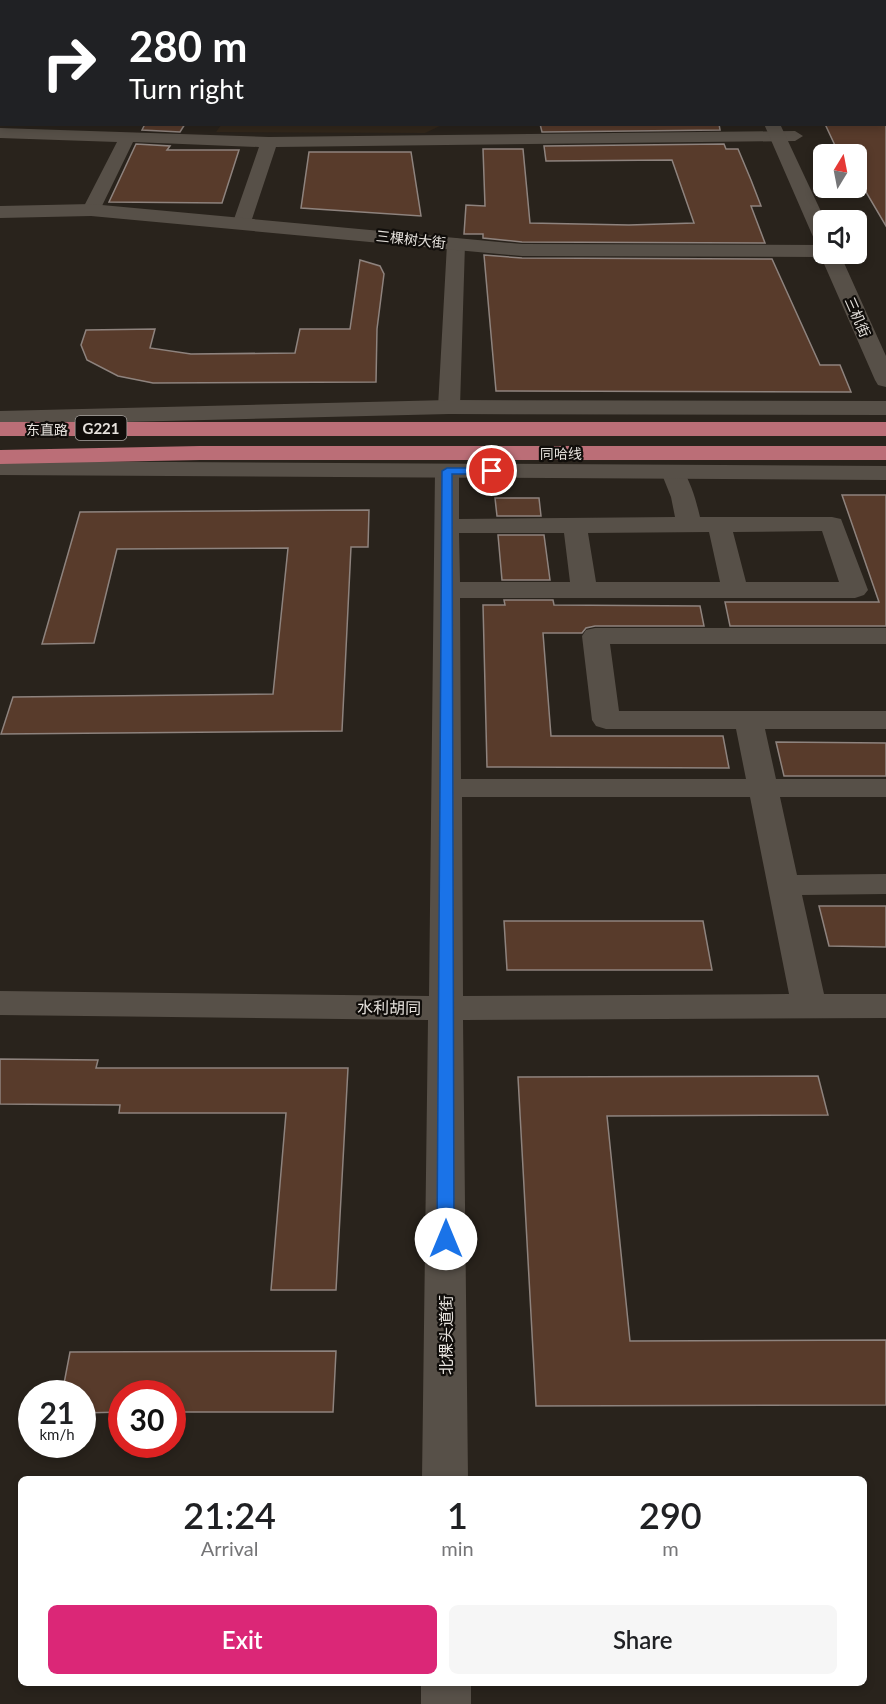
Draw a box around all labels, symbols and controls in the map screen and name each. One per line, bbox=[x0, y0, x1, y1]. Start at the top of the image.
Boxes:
text: 280 m bbox=[129, 21, 247, 71]
icon: right bbox=[30, 24, 108, 102]
text: Turn right bbox=[129, 72, 244, 105]
north arrow bbox=[813, 144, 867, 198]
map controls bbox=[813, 144, 867, 264]
button: sound bbox=[813, 210, 867, 264]
street label: 三棵树大街 bbox=[375, 227, 447, 251]
street label: 三机街 bbox=[842, 294, 874, 340]
road number: G221 bbox=[76, 416, 126, 440]
street label: 东直路 bbox=[26, 421, 68, 438]
pin bbox=[466, 445, 517, 496]
street label: 同哈线 bbox=[540, 445, 582, 462]
icon: arrive bbox=[475, 454, 508, 487]
street label: 水利胡同 bbox=[357, 997, 421, 1017]
position arrow bbox=[414, 1207, 478, 1271]
street label: 北棵头道街 bbox=[436, 1295, 455, 1375]
speed limit sign: 30 bbox=[108, 1380, 186, 1458]
text: 21 bbox=[40, 1394, 74, 1430]
text: km/h bbox=[39, 1425, 75, 1443]
text: 21:24 bbox=[183, 1493, 276, 1537]
text: 1 bbox=[447, 1493, 468, 1537]
text: 290 bbox=[639, 1493, 702, 1537]
text: Arrival bbox=[201, 1536, 258, 1560]
text: min bbox=[441, 1536, 474, 1560]
text: m bbox=[662, 1536, 679, 1560]
button: Exit bbox=[48, 1605, 437, 1674]
button: Share bbox=[449, 1605, 837, 1674]

